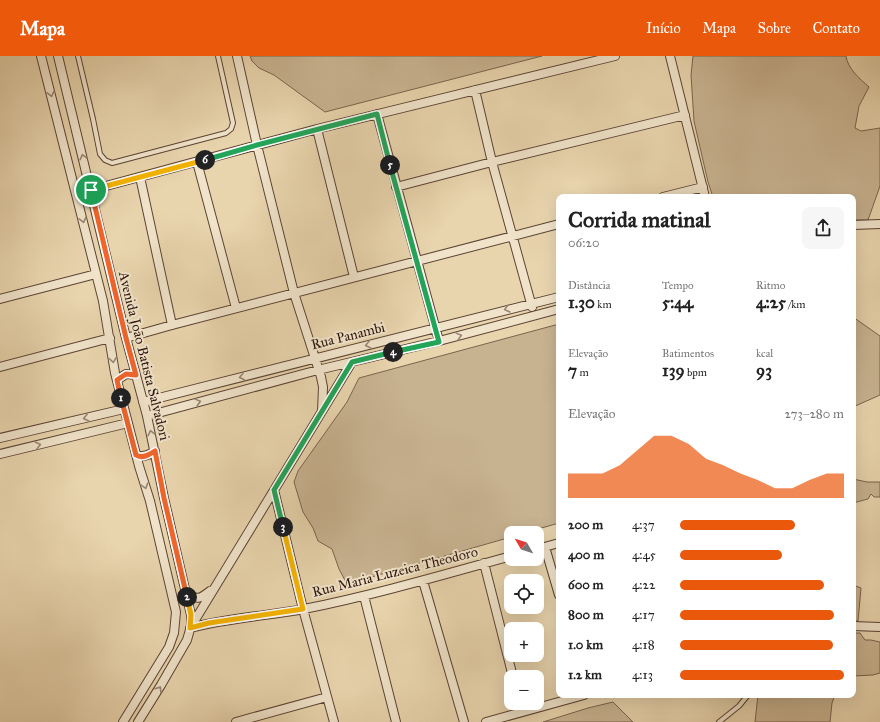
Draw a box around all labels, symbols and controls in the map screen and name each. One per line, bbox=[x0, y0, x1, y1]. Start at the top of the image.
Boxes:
text: Mapa bbox=[20, 17, 65, 40]
text: Início bbox=[646, 20, 681, 37]
text: Mapa bbox=[703, 20, 736, 37]
text: Sobre bbox=[758, 20, 791, 37]
text: Contato bbox=[813, 20, 860, 37]
one-way arrow bbox=[46, 90, 55, 97]
pin: 6 bbox=[195, 150, 215, 170]
text: 6 bbox=[202, 153, 208, 166]
one-way arrow bbox=[79, 154, 87, 161]
pin: 5 bbox=[380, 155, 400, 175]
text: 5 bbox=[387, 158, 393, 171]
pin bbox=[74, 173, 108, 207]
icon: arrive bbox=[80, 179, 102, 201]
text: Corrida matinal bbox=[568, 206, 710, 233]
button: share bbox=[802, 207, 844, 249]
one-way arrow bbox=[78, 217, 86, 223]
text: 06:20 bbox=[568, 235, 599, 251]
street label: Avenida João Batista Salvadori bbox=[114, 269, 173, 443]
text: Distância bbox=[568, 279, 611, 292]
text: Tempo bbox=[662, 279, 694, 292]
text: Ritmo bbox=[756, 279, 785, 292]
text: 1.30 bbox=[568, 292, 595, 313]
text: 5:44 bbox=[662, 292, 693, 313]
text: 4:25 bbox=[756, 292, 786, 313]
text: km bbox=[595, 298, 612, 311]
text: /km bbox=[786, 298, 806, 311]
one-way arrow bbox=[504, 304, 511, 313]
street label: Rua Panambi bbox=[309, 319, 387, 353]
one-way arrow bbox=[456, 332, 463, 341]
one-way arrow bbox=[365, 340, 371, 348]
pin: 4 bbox=[383, 342, 403, 362]
text: 4 bbox=[390, 345, 396, 358]
text: Elevação bbox=[568, 347, 608, 360]
text: Batimentos bbox=[662, 347, 714, 360]
text: kcal bbox=[756, 347, 773, 360]
one-way arrow bbox=[108, 357, 117, 364]
text: 7 bbox=[568, 360, 577, 381]
text: 139 bbox=[662, 360, 685, 381]
text: 93 bbox=[756, 360, 772, 381]
text: m bbox=[577, 366, 589, 379]
text: bpm bbox=[685, 366, 707, 379]
one-way arrow bbox=[239, 372, 245, 380]
pin: 1 bbox=[111, 388, 131, 408]
text: 1 bbox=[119, 391, 123, 404]
one-way arrow bbox=[194, 399, 201, 407]
text: Elevação bbox=[568, 406, 615, 422]
text: 273–280 m bbox=[784, 406, 844, 422]
one-way arrow bbox=[83, 413, 89, 421]
one-way arrow bbox=[147, 430, 155, 436]
one-way arrow bbox=[34, 441, 41, 450]
one-way arrow bbox=[140, 483, 149, 490]
pin: 3 bbox=[273, 517, 293, 537]
text: 200 m bbox=[568, 517, 603, 533]
text: 4:37 bbox=[632, 517, 655, 533]
text: 3 bbox=[281, 520, 285, 533]
north arrow bbox=[504, 526, 544, 566]
map controls bbox=[504, 526, 544, 710]
street label: Rua Maria Luzeica Theodoro bbox=[310, 543, 480, 601]
text: 400 m bbox=[568, 547, 604, 563]
text: 4:45 bbox=[632, 547, 656, 563]
button: locate bbox=[504, 574, 544, 614]
text: 600 m bbox=[568, 577, 604, 593]
text: 4:22 bbox=[632, 577, 655, 593]
pin: 2 bbox=[177, 587, 197, 607]
text: 2 bbox=[184, 590, 190, 603]
text: 800 m bbox=[568, 607, 604, 623]
text: 4:17 bbox=[632, 607, 655, 623]
button: + bbox=[504, 622, 544, 662]
text: 1.0 km bbox=[568, 637, 603, 653]
text: 4:18 bbox=[632, 637, 655, 653]
text: 1.2 km bbox=[568, 667, 602, 683]
text: 4:13 bbox=[632, 667, 653, 683]
button: − bbox=[504, 670, 544, 710]
one-way arrow bbox=[154, 686, 162, 693]

